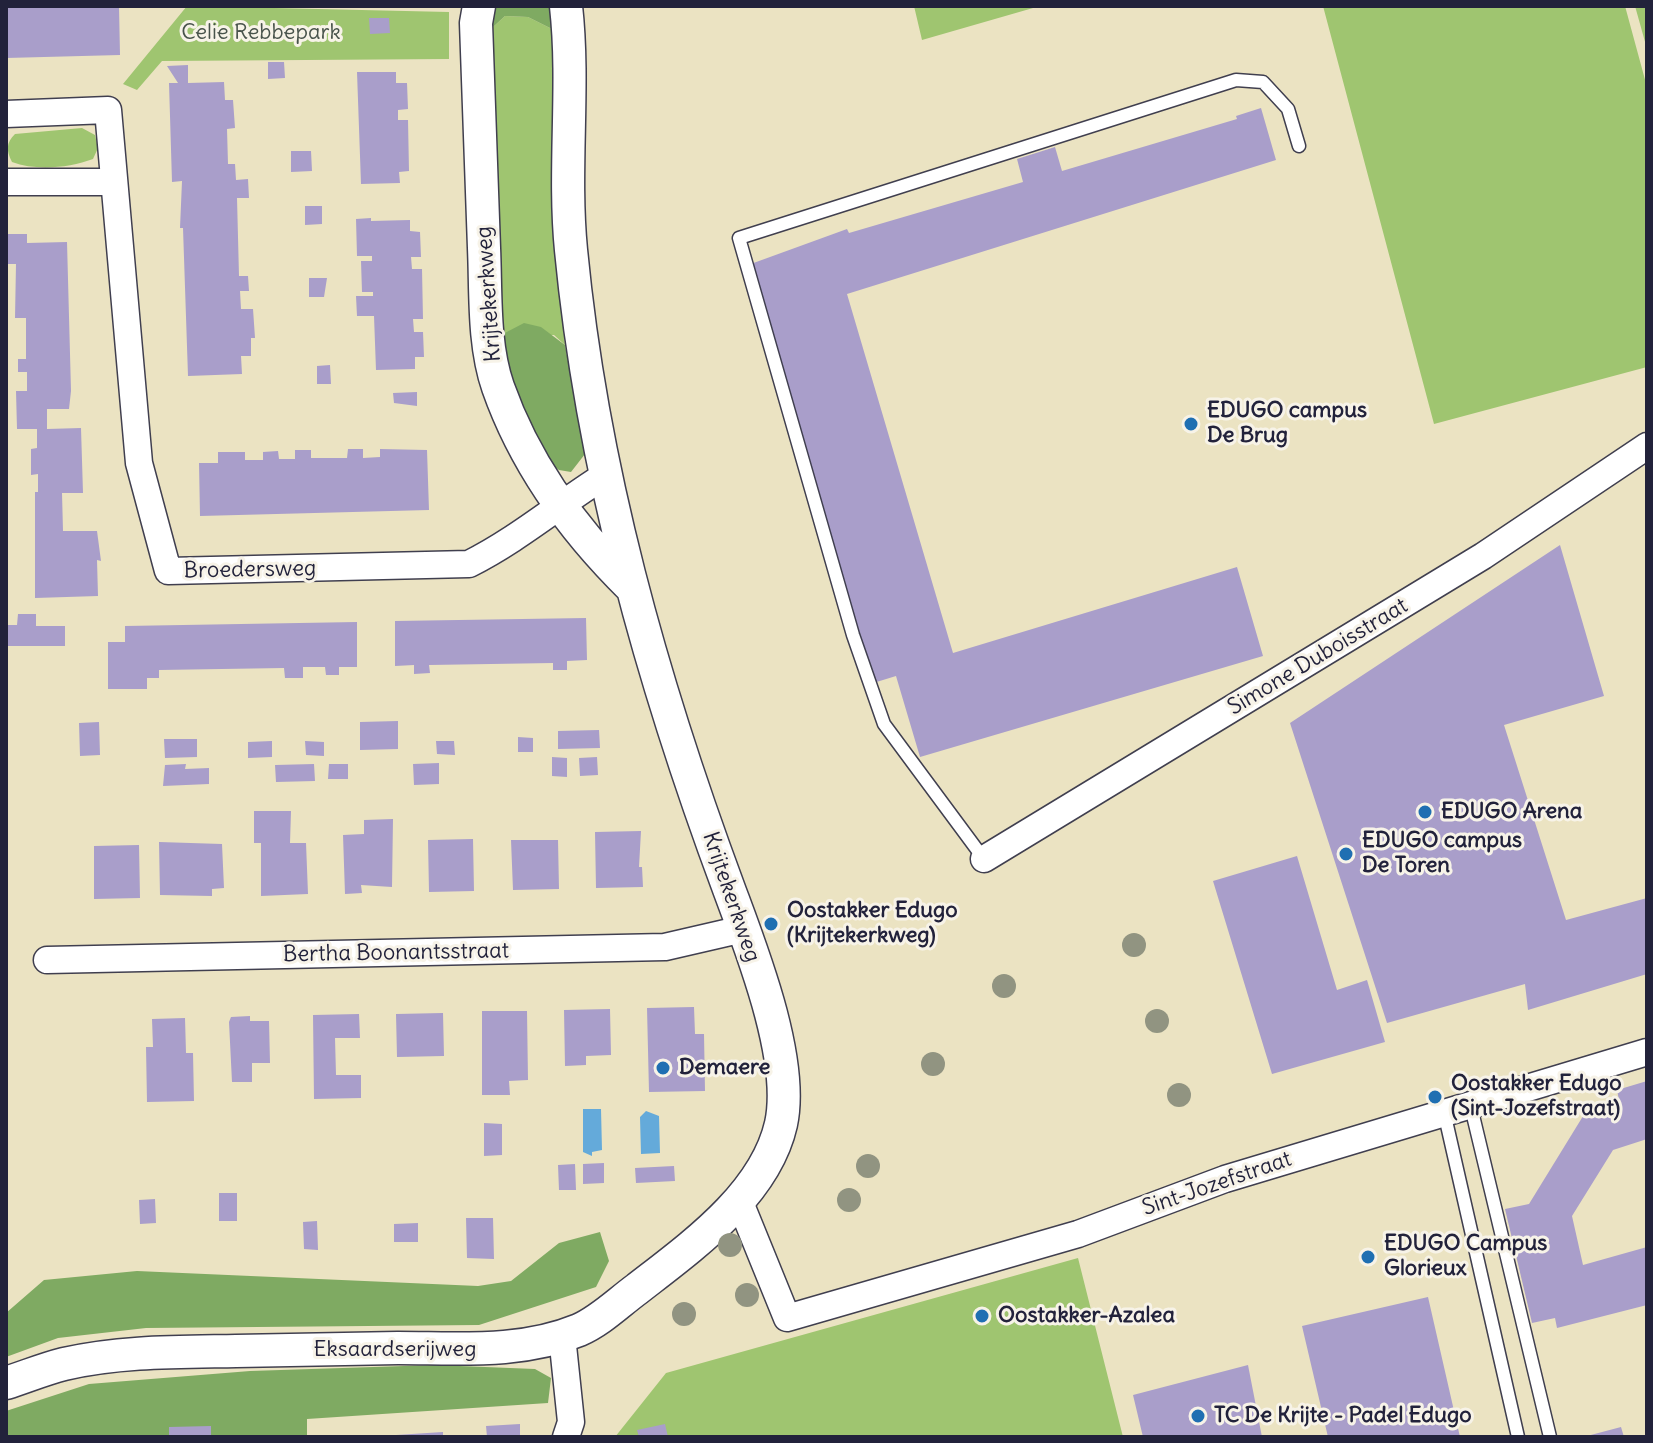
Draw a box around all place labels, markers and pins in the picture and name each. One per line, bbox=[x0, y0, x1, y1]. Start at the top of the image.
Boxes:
place label: EDUGO campus De Brug bbox=[1207, 398, 1367, 450]
marker: EDUGO campus De Brug bbox=[1182, 415, 1200, 433]
place label: EDUGO Arena bbox=[1441, 799, 1582, 825]
marker: EDUGO Arena bbox=[1416, 803, 1434, 821]
place label: EDUGO campus De Toren bbox=[1362, 828, 1522, 880]
marker: EDUGO campus De Toren bbox=[1337, 845, 1355, 863]
place label: Oostakker Edugo (Krijtekerkweg) bbox=[787, 898, 958, 950]
marker: Oostakker Edugo (Krijtekerkweg) bbox=[762, 915, 780, 933]
place label: Demaere bbox=[679, 1055, 770, 1081]
marker: Demaere bbox=[654, 1059, 672, 1077]
place label: Oostakker Edugo (Sint-Jozefstraat) bbox=[1451, 1071, 1622, 1122]
marker: Oostakker Edugo (Sint-Jozefstraat) bbox=[1426, 1088, 1444, 1106]
place label: EDUGO Campus Glorieux bbox=[1384, 1231, 1547, 1282]
marker: EDUGO Campus Glorieux bbox=[1359, 1248, 1377, 1266]
place label: Oostakker-Azalea bbox=[998, 1303, 1175, 1329]
marker: Oostakker-Azalea bbox=[973, 1307, 991, 1325]
place label: TC De Krijte - Padel Edugo bbox=[1214, 1403, 1472, 1429]
marker: TC De Krijte - Padel Edugo bbox=[1189, 1407, 1207, 1425]

